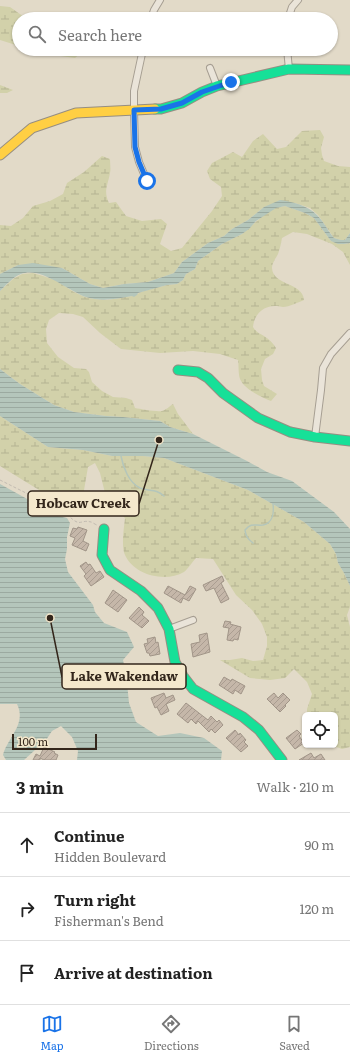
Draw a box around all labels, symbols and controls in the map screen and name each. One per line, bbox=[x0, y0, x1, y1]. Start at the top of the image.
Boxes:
search box bbox=[12, 12, 338, 56]
icon: search bbox=[26, 23, 48, 45]
text: Search here bbox=[58, 23, 142, 46]
route end bbox=[222, 73, 240, 91]
route start bbox=[138, 172, 156, 190]
callout: Hobcaw Creek bbox=[28, 491, 139, 516]
text: Hobcaw Creek bbox=[36, 493, 131, 512]
callout: Lake Wakendaw bbox=[62, 664, 186, 689]
text: Lake Wakendaw bbox=[70, 666, 178, 685]
map controls bbox=[302, 712, 338, 748]
button: locate bbox=[302, 712, 338, 748]
scale bar bbox=[12, 732, 97, 751]
text: 100 m bbox=[18, 733, 48, 749]
text: 3 min bbox=[16, 774, 64, 799]
text: Walk · 210 m bbox=[257, 777, 334, 796]
text: Continue bbox=[54, 824, 124, 847]
icon: ahead bbox=[16, 834, 38, 856]
text: 90 m bbox=[304, 835, 334, 854]
text: Hidden Boulevard bbox=[54, 847, 166, 866]
text: Turn right bbox=[54, 888, 136, 911]
icon: right bbox=[16, 898, 38, 920]
text: 120 m bbox=[299, 899, 334, 918]
text: Fisherman's Bend bbox=[54, 911, 164, 930]
text: Arrive at destination bbox=[54, 961, 213, 984]
icon: arrive bbox=[16, 962, 38, 984]
tab: Map bbox=[40, 1013, 64, 1053]
tab: Directions bbox=[144, 1013, 199, 1053]
tab: Saved bbox=[279, 1013, 310, 1053]

